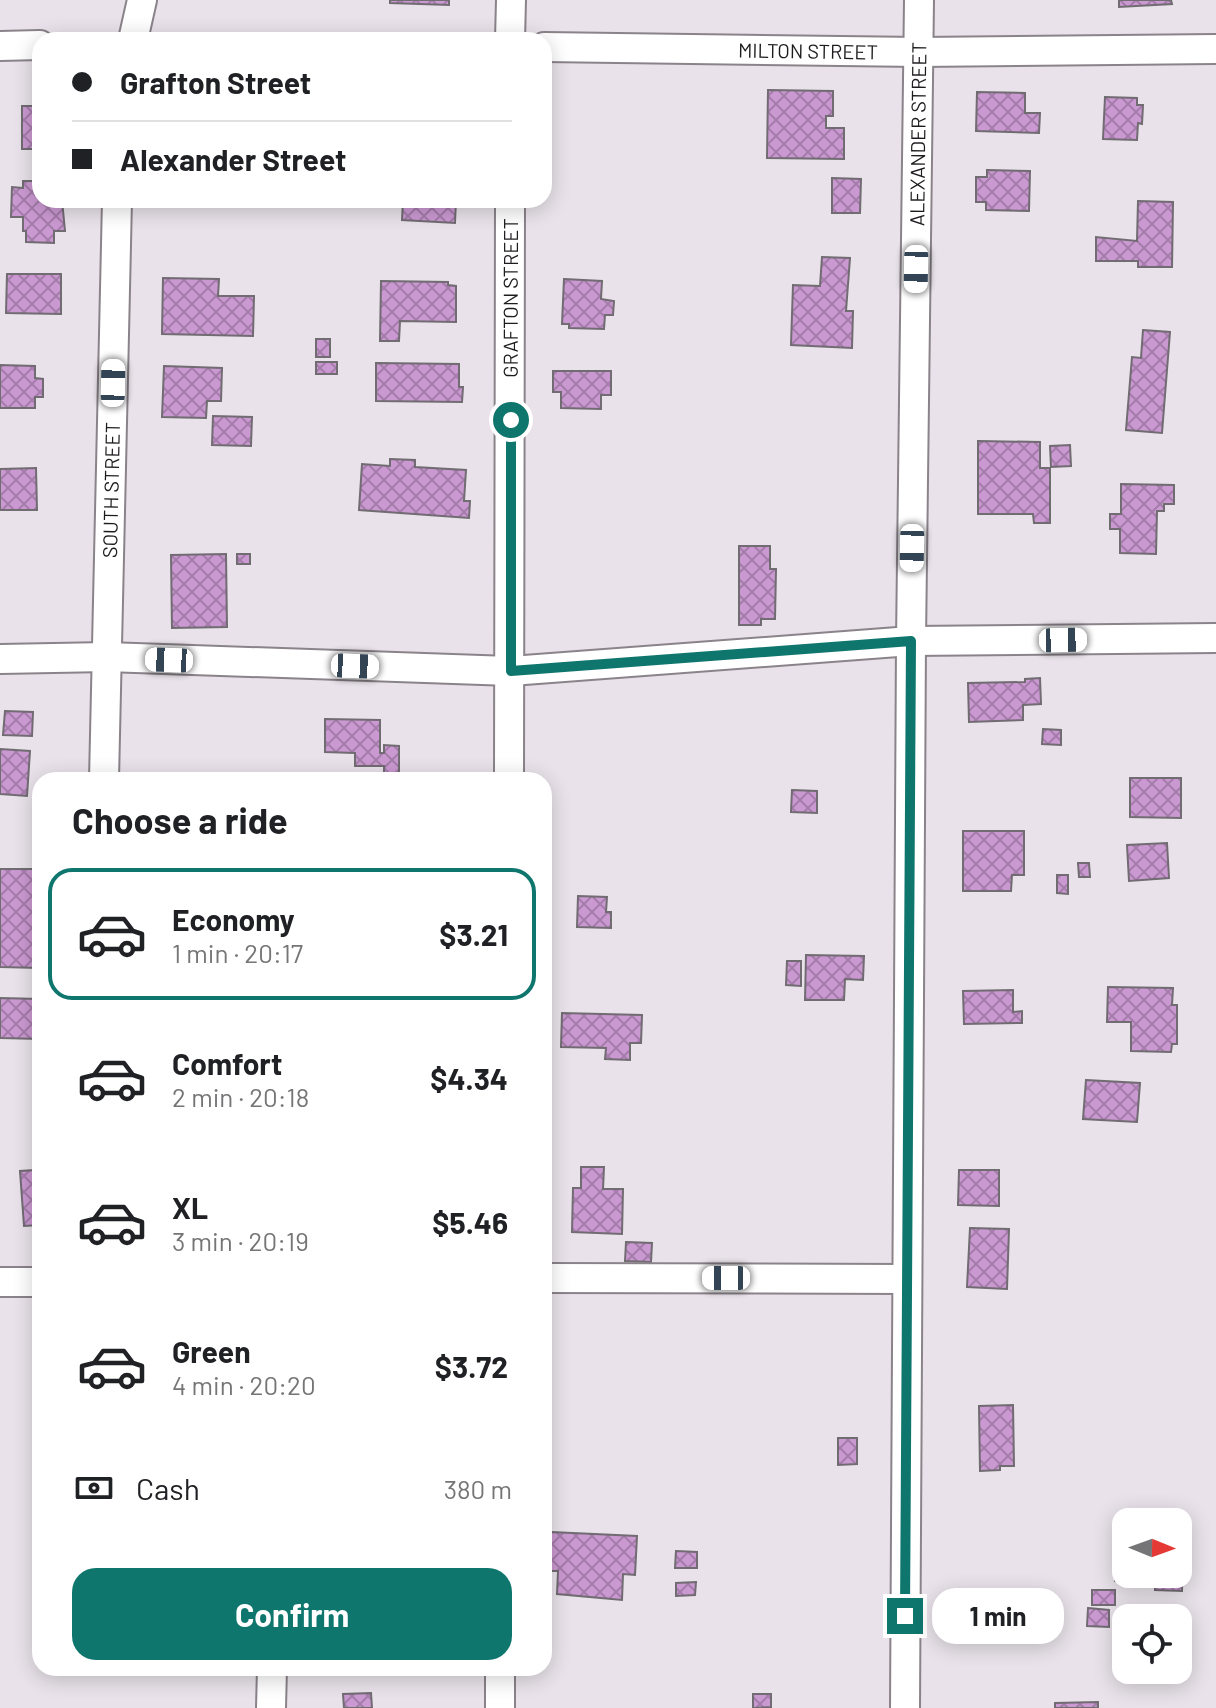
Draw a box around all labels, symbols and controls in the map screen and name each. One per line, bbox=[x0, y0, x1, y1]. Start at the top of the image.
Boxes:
street label: MILTON STREET bbox=[738, 38, 878, 63]
street label: ALEXANDER STREET bbox=[904, 42, 930, 226]
text: Grafton Street bbox=[120, 64, 311, 100]
text: Alexander Street bbox=[120, 141, 346, 177]
street label: GRAFTON STREET bbox=[498, 218, 522, 378]
car bbox=[904, 245, 928, 293]
car bbox=[101, 359, 125, 407]
route start bbox=[493, 402, 529, 438]
street label: SOUTH STREET bbox=[97, 422, 124, 558]
car bbox=[900, 524, 924, 572]
car bbox=[1039, 628, 1087, 652]
car bbox=[145, 647, 193, 673]
car bbox=[331, 653, 379, 679]
text: Choose a ride bbox=[72, 798, 288, 841]
icon: car bbox=[76, 898, 148, 970]
text: Economy bbox=[172, 901, 295, 937]
text: $3.21 bbox=[439, 916, 508, 952]
text: 1 min · 20:17 bbox=[172, 937, 303, 968]
icon: car bbox=[76, 1042, 148, 1114]
text: Comfort bbox=[172, 1045, 282, 1081]
text: $4.34 bbox=[430, 1060, 508, 1096]
text: 2 min · 20:18 bbox=[172, 1081, 309, 1112]
icon: car bbox=[76, 1186, 148, 1258]
text: XL bbox=[172, 1189, 208, 1225]
text: $5.46 bbox=[432, 1204, 508, 1240]
text: 3 min · 20:19 bbox=[172, 1225, 309, 1256]
car bbox=[702, 1266, 750, 1290]
icon: car bbox=[76, 1330, 148, 1402]
text: Green bbox=[172, 1333, 251, 1369]
text: $3.72 bbox=[435, 1348, 508, 1384]
text: 4 min · 20:20 bbox=[172, 1369, 316, 1400]
icon: cash bbox=[72, 1466, 116, 1510]
text: Cash bbox=[136, 1470, 200, 1506]
text: 380 m bbox=[444, 1473, 512, 1504]
north arrow bbox=[1112, 1508, 1192, 1588]
map controls bbox=[1112, 1508, 1192, 1684]
button: Confirm bbox=[72, 1568, 512, 1660]
callout: 1 min bbox=[933, 1588, 1065, 1644]
route end bbox=[887, 1598, 923, 1634]
text: 1 min bbox=[970, 1600, 1026, 1631]
button: locate bbox=[1112, 1604, 1192, 1684]

